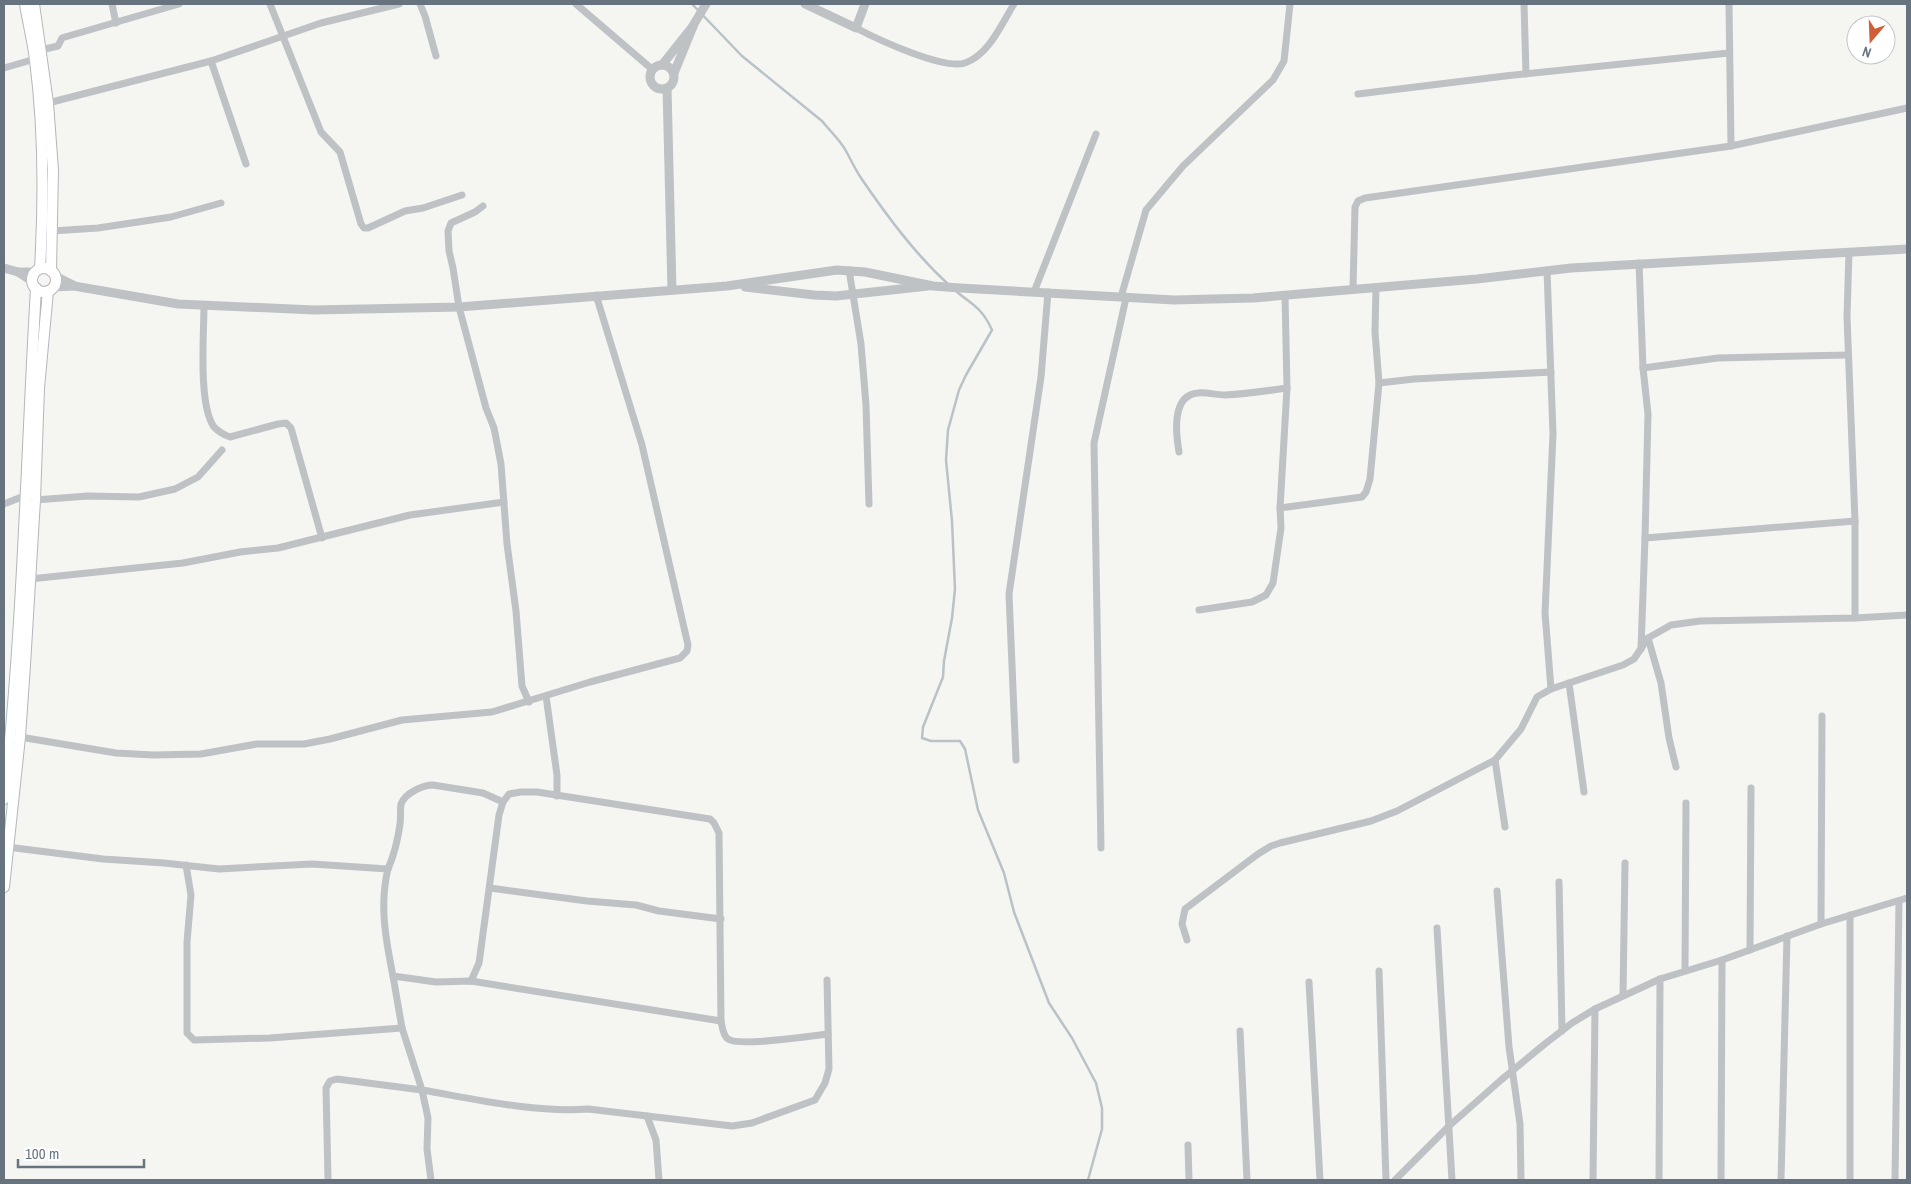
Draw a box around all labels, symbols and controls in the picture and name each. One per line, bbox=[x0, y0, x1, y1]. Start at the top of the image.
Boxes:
north arrow bbox=[1846, 15, 1896, 65]
text: N bbox=[1860, 42, 1874, 62]
scale bar bbox=[18, 1136, 144, 1168]
text: 100 m bbox=[25, 1143, 59, 1164]

